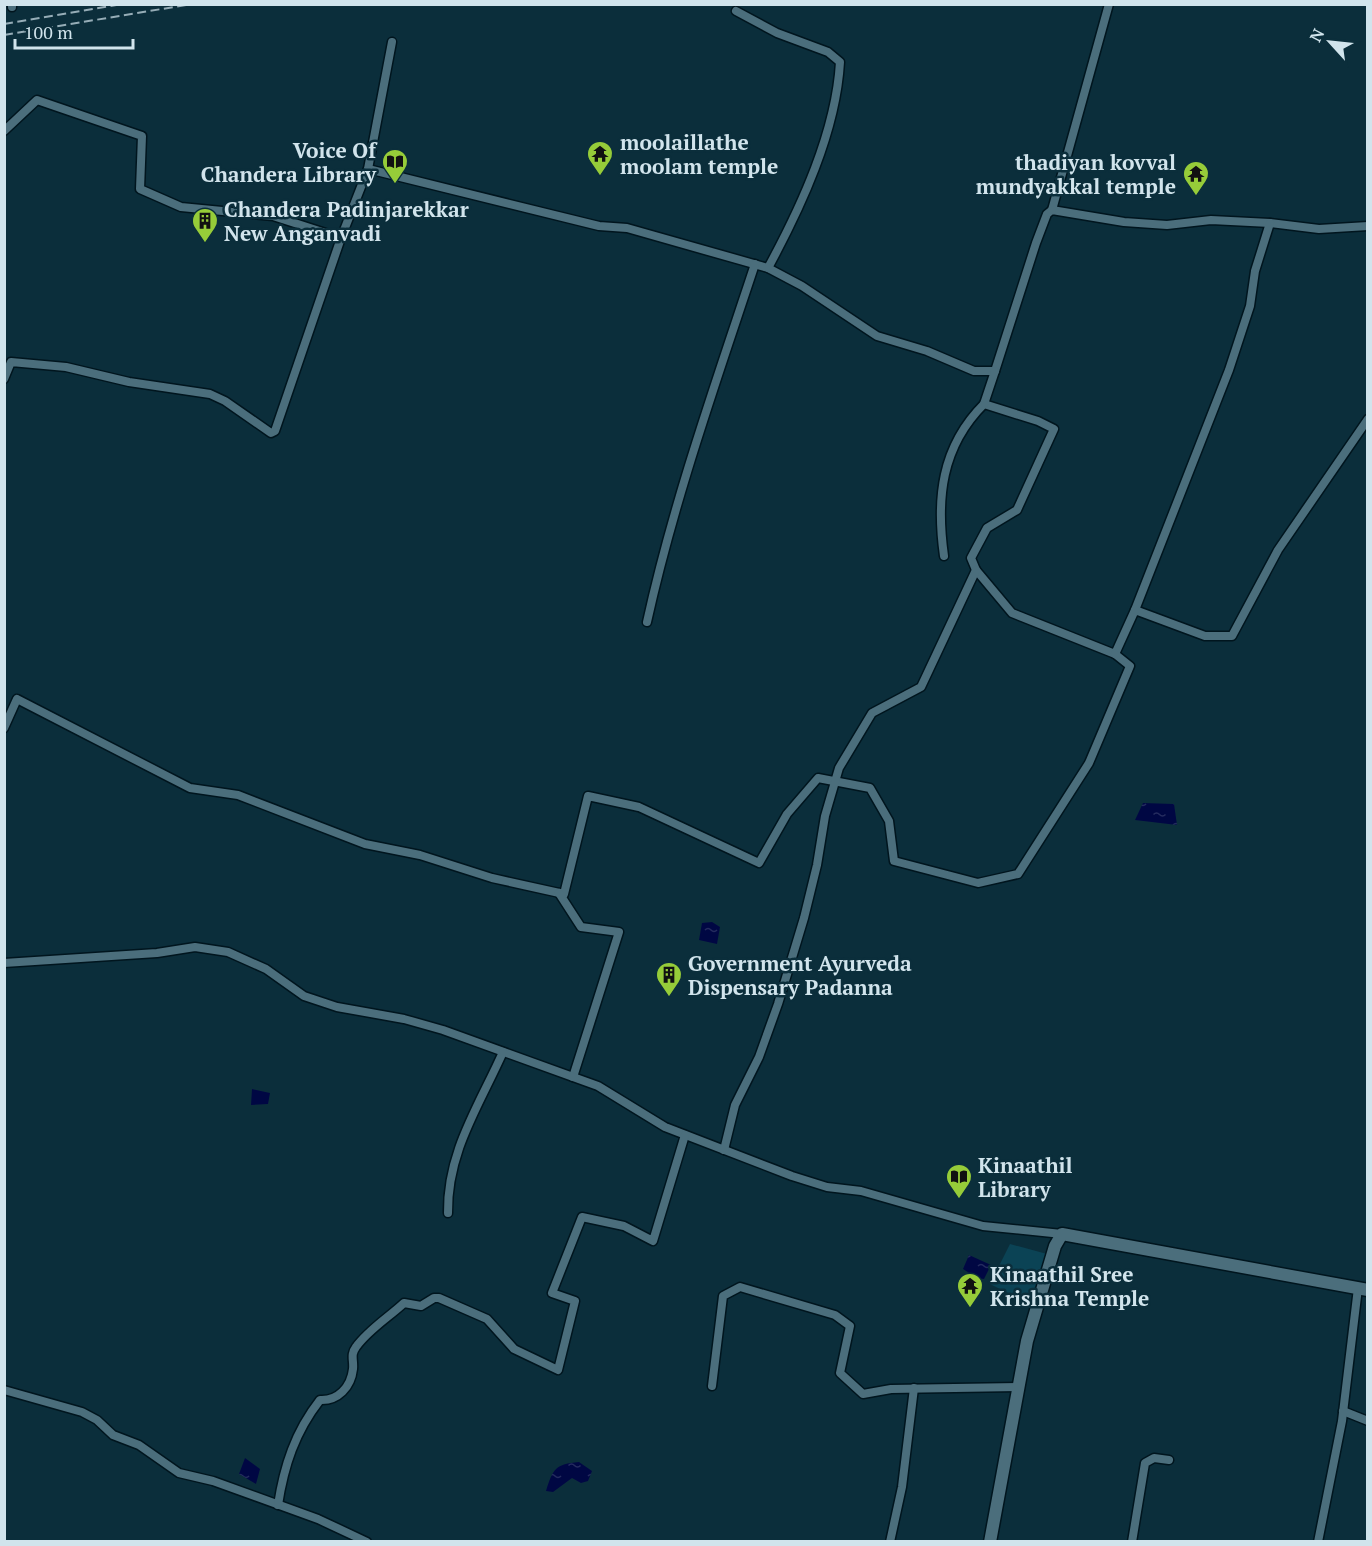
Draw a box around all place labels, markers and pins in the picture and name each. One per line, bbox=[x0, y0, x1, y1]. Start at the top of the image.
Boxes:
place label: moolaillathe moolam temple bbox=[620, 128, 778, 180]
place label: Voice Of Chandera Library bbox=[201, 136, 378, 188]
temple icon: moolaillathe moolam temple bbox=[585, 139, 615, 177]
library icon: Voice Of Chandera Library bbox=[380, 147, 410, 185]
place label: thadiyan kovval mundyakkal temple bbox=[976, 148, 1176, 200]
temple icon: thadiyan kovval mundyakkal temple bbox=[1181, 159, 1211, 197]
place label: Chandera Padinjarekkar New Anganvadi bbox=[224, 195, 469, 247]
building icon: Chandera Padinjarekkar New Anganvadi bbox=[190, 206, 220, 244]
place label: Government Ayurveda Dispensary Padanna bbox=[688, 949, 912, 1001]
building icon: Government Ayurveda Dispensary Padanna bbox=[654, 960, 684, 998]
place label: Kinaathil Library bbox=[978, 1151, 1073, 1203]
library icon: Kinaathil Library bbox=[944, 1162, 974, 1200]
place label: Kinaathil Sree Krishna Temple bbox=[990, 1260, 1149, 1312]
temple icon: Kinaathil Sree Krishna Temple bbox=[955, 1271, 985, 1309]

